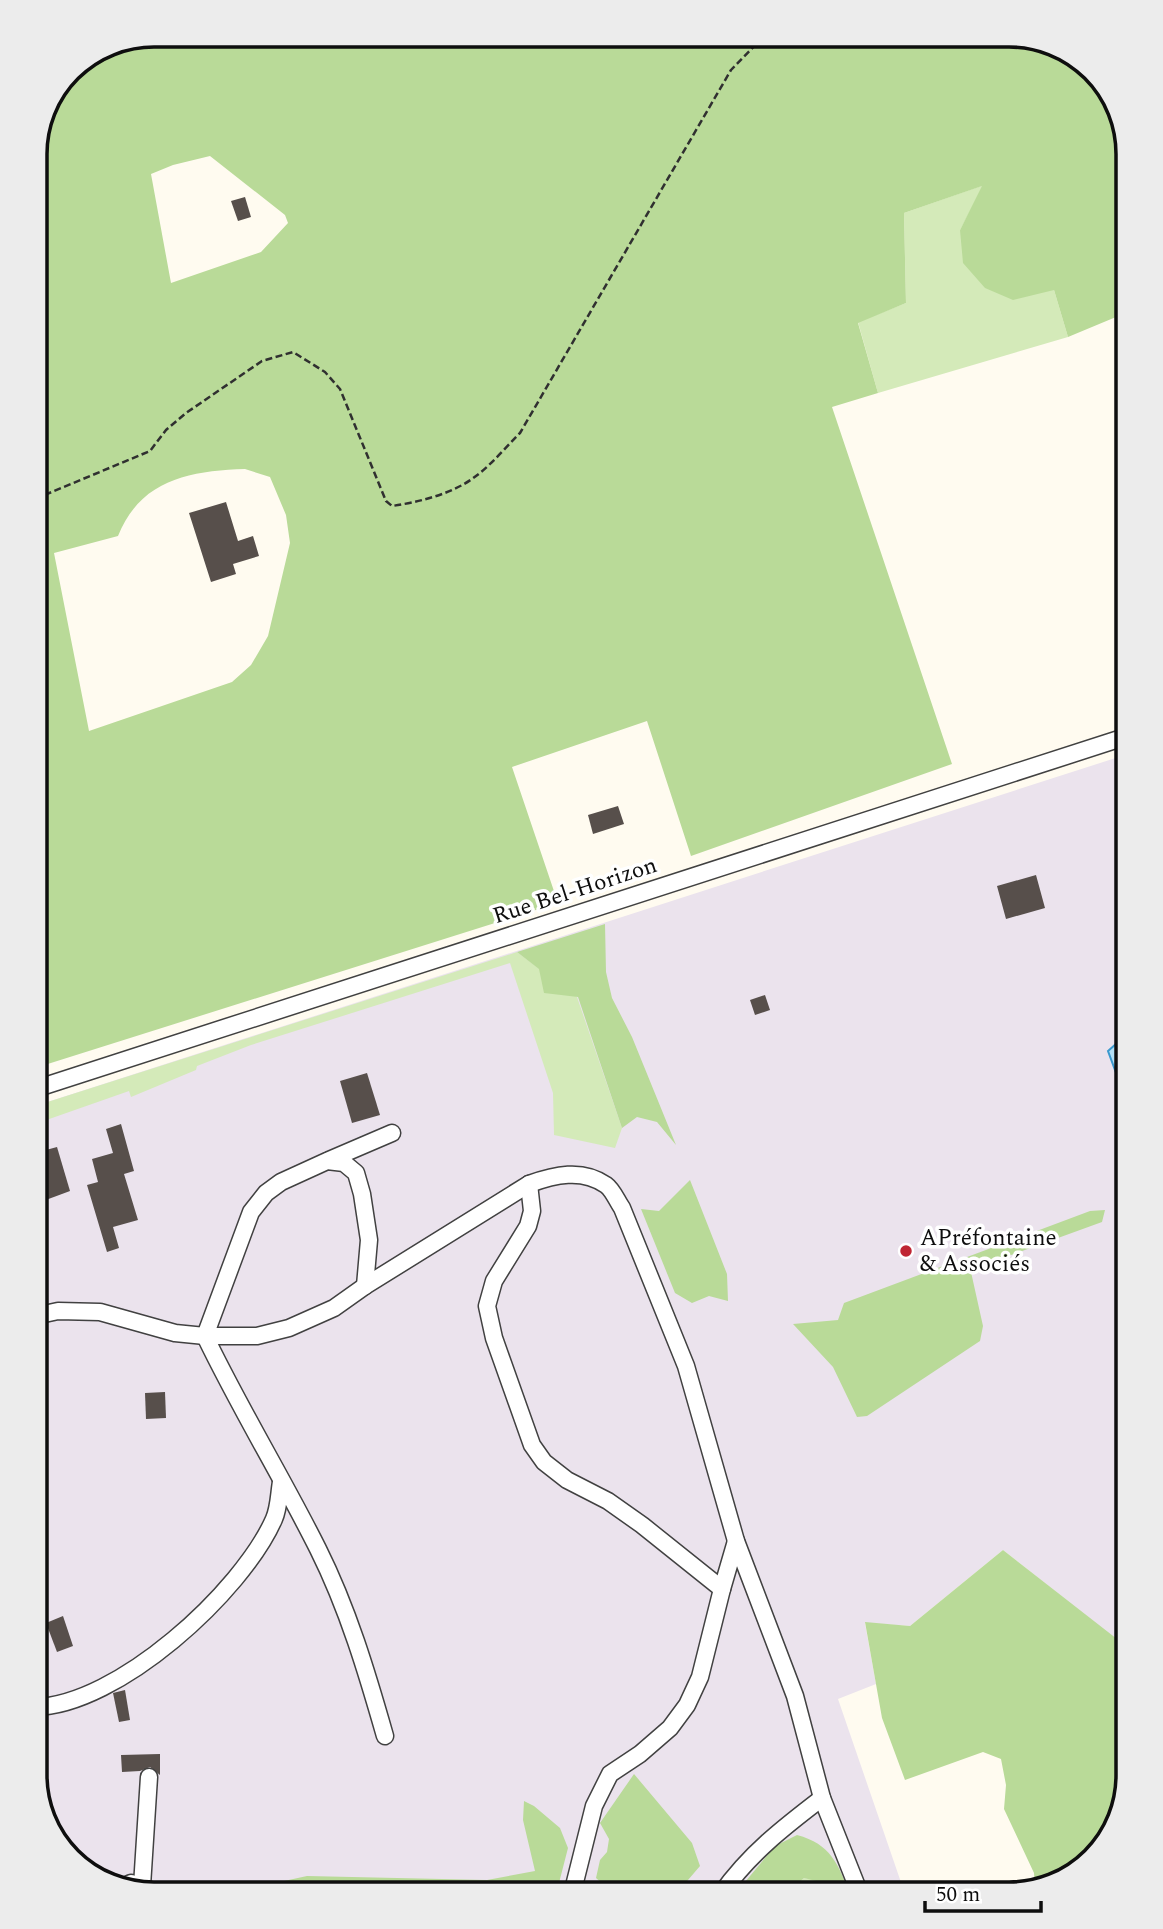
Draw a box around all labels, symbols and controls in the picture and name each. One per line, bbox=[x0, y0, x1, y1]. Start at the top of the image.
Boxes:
street label: Rue Bel-Horizon bbox=[488, 848, 662, 934]
place label: APréfontaine & Associés bbox=[920, 1221, 1057, 1282]
marker: APréfontaine & Associés bbox=[898, 1243, 914, 1259]
scale bar bbox=[925, 1870, 1040, 1914]
text: 50 m bbox=[936, 1879, 980, 1911]

